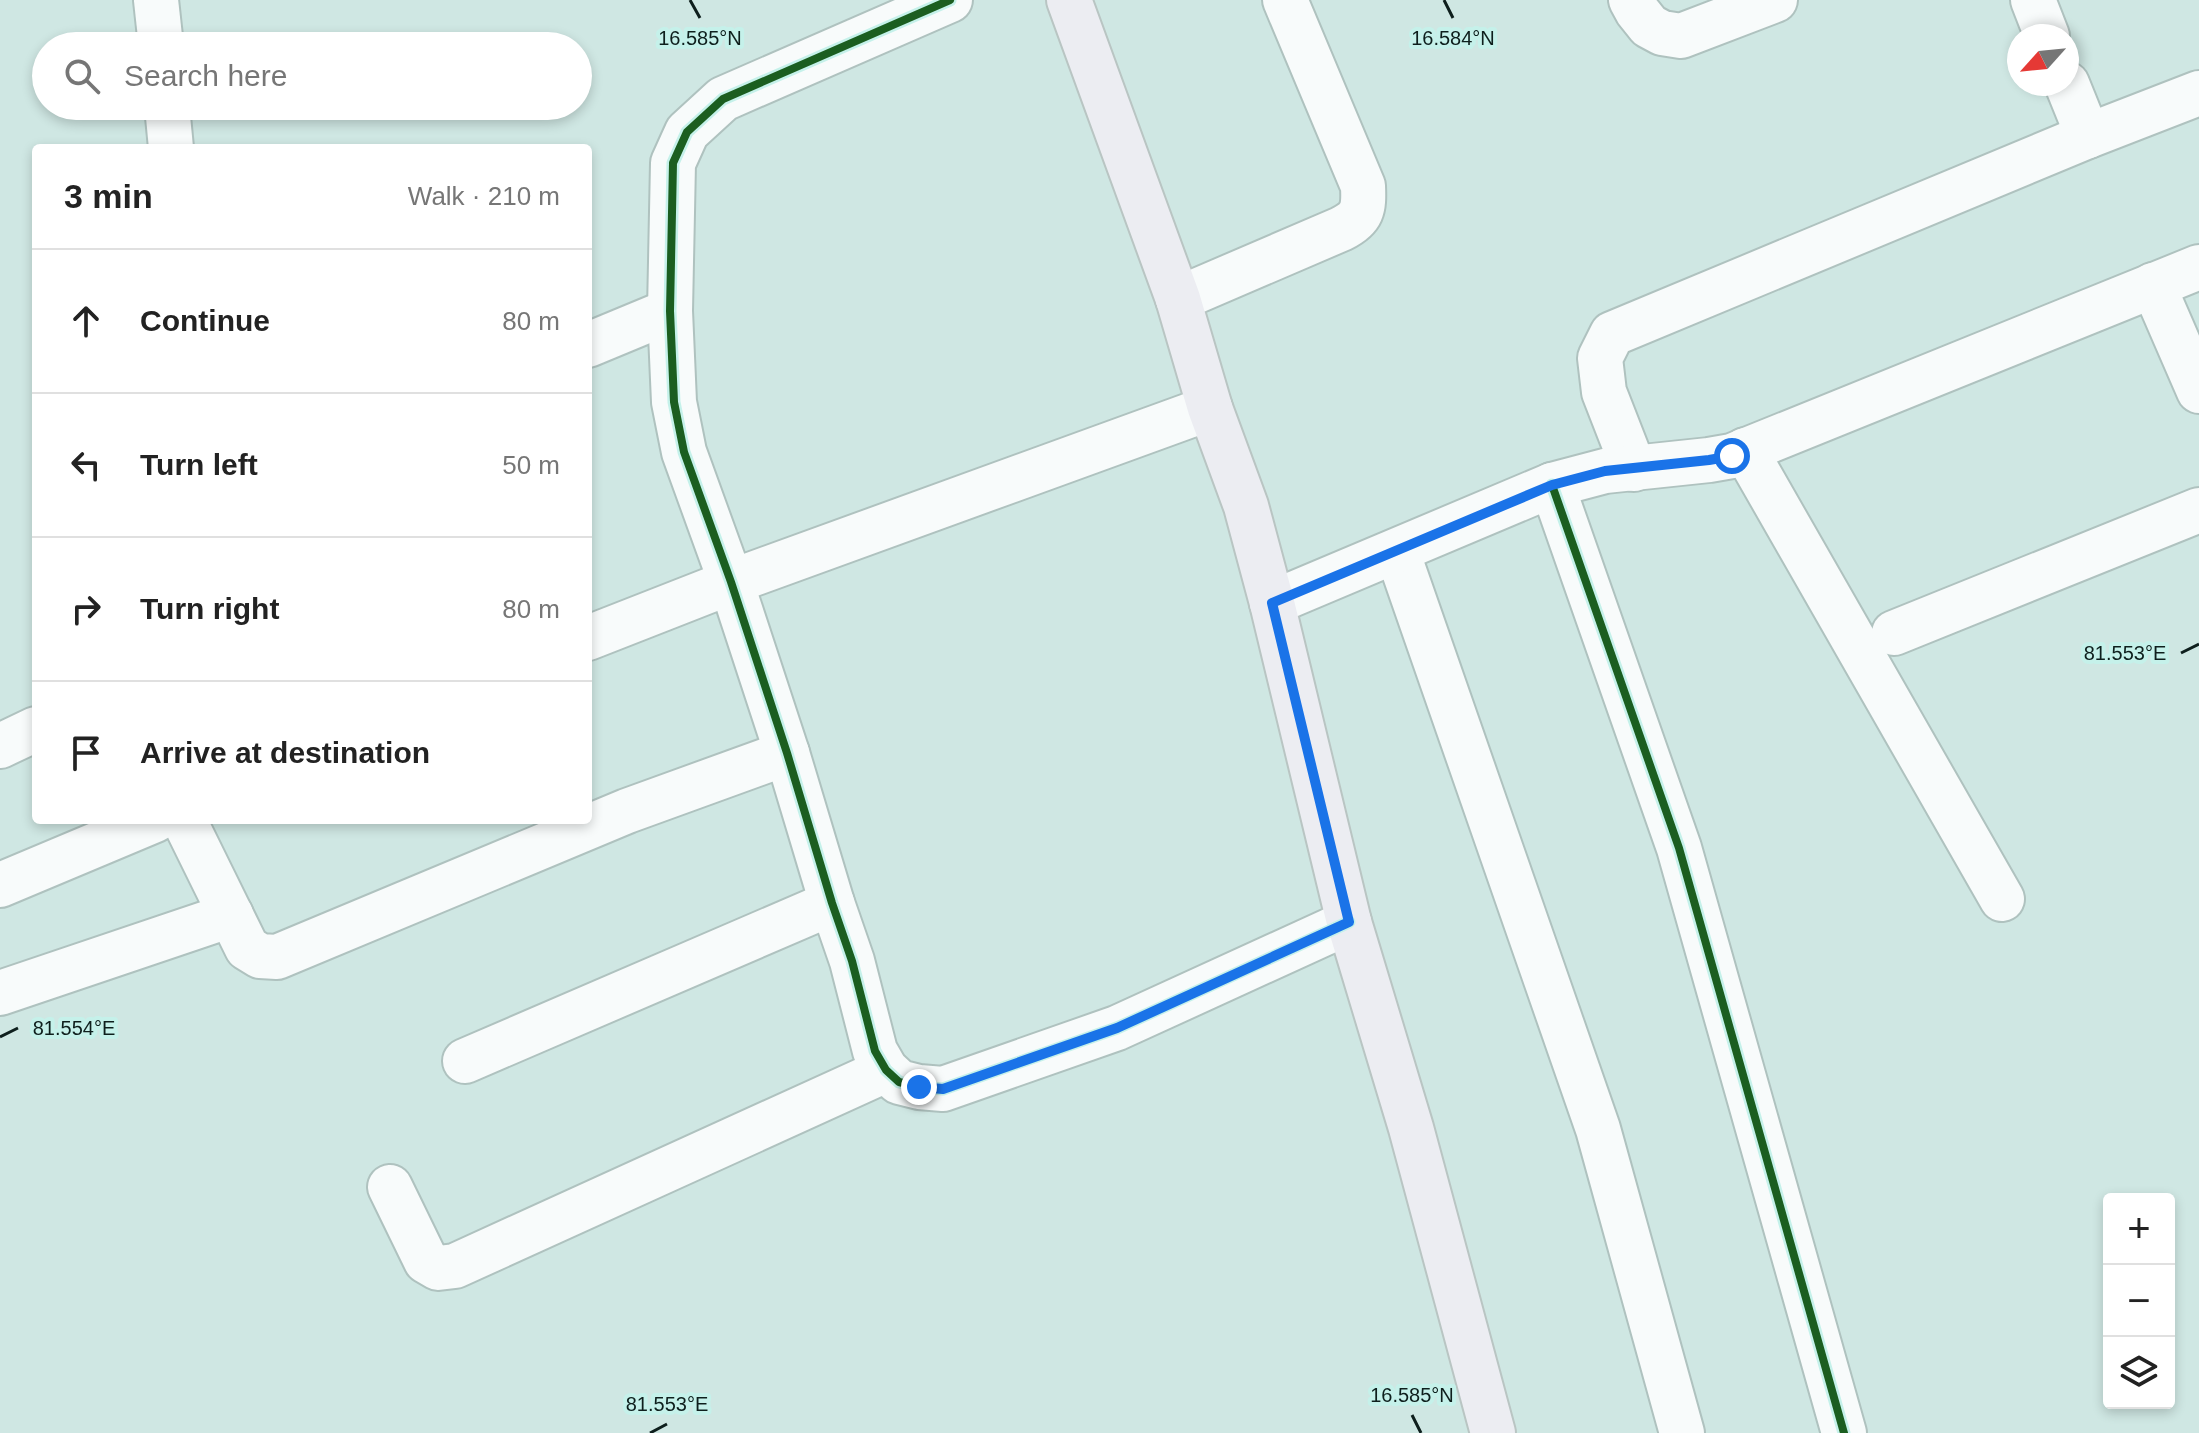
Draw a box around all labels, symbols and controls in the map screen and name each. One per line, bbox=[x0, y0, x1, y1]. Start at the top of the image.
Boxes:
north arrow bbox=[2007, 24, 2079, 96]
text: 16.585°N bbox=[658, 27, 742, 49]
text: 16.584°N bbox=[1411, 27, 1495, 49]
search box bbox=[32, 32, 592, 120]
icon: search bbox=[60, 54, 104, 98]
text: Search here bbox=[124, 59, 287, 92]
text: 3 min bbox=[64, 177, 153, 215]
text: Walk · 210 m bbox=[408, 181, 560, 211]
icon: ahead bbox=[64, 299, 108, 343]
text: Continue bbox=[140, 304, 270, 337]
text: 80 m bbox=[502, 306, 560, 336]
route start bbox=[1714, 438, 1750, 474]
icon: left bbox=[64, 443, 108, 487]
text: Turn left bbox=[140, 448, 258, 481]
text: 50 m bbox=[502, 450, 560, 480]
icon: right bbox=[64, 587, 108, 631]
text: Turn right bbox=[140, 592, 279, 625]
text: 80 m bbox=[502, 594, 560, 624]
text: 81.553°E bbox=[2084, 642, 2166, 664]
icon: arrive bbox=[64, 731, 108, 775]
text: Arrive at destination bbox=[140, 736, 430, 769]
text: 81.554°E bbox=[33, 1017, 115, 1039]
route end bbox=[901, 1069, 937, 1105]
map controls bbox=[2103, 1193, 2175, 1409]
button: + bbox=[2103, 1193, 2175, 1265]
button: − bbox=[2103, 1265, 2175, 1337]
button: layers bbox=[2103, 1337, 2175, 1409]
text: 16.585°N bbox=[1370, 1384, 1454, 1406]
text: 81.553°E bbox=[626, 1393, 708, 1415]

